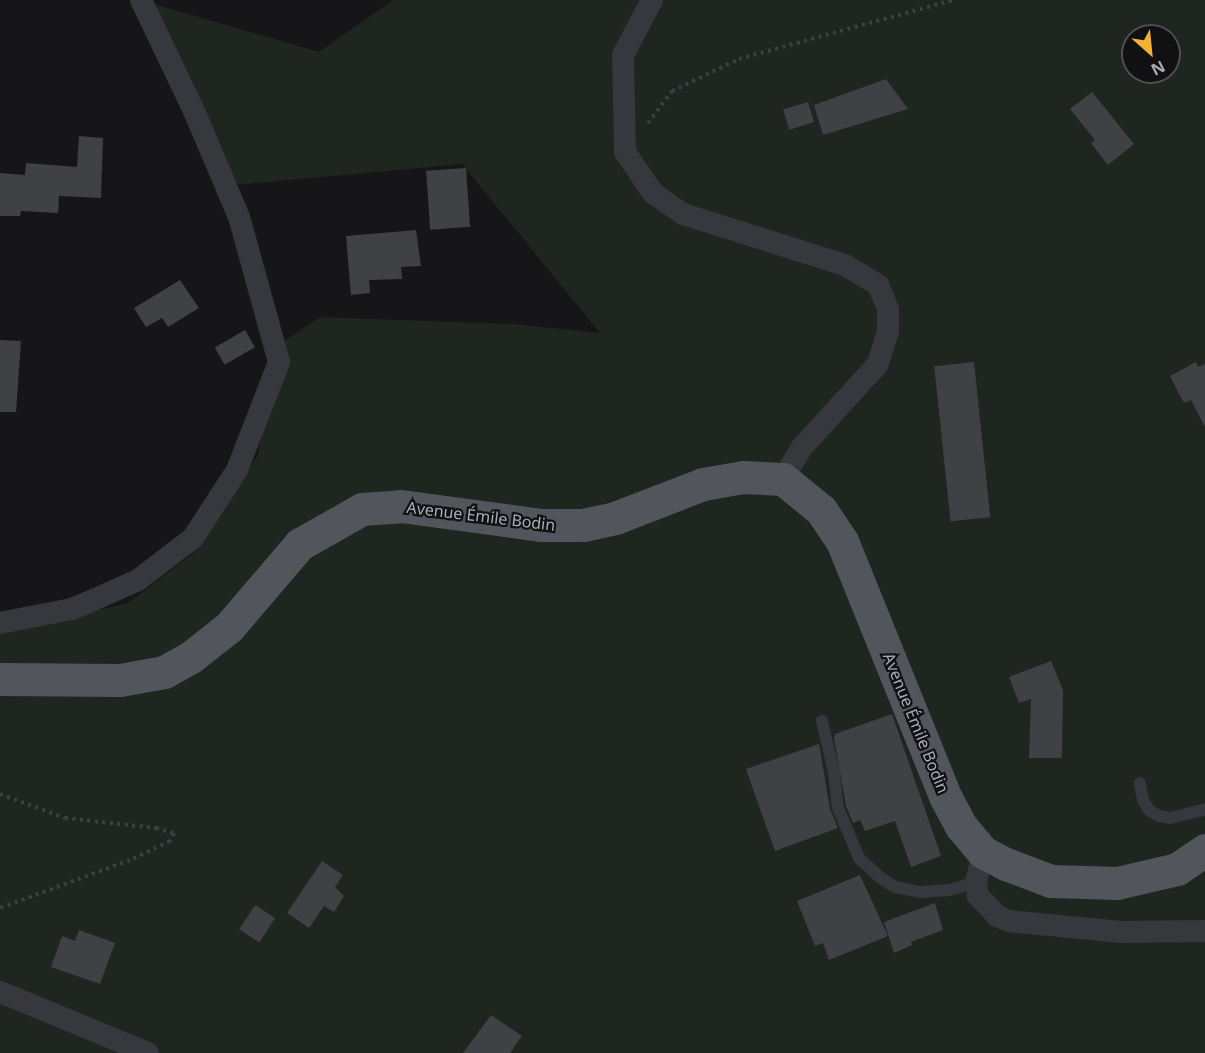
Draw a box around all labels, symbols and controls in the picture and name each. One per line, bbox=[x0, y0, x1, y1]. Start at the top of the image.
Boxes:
north arrow bbox=[1121, 24, 1181, 84]
text: N bbox=[1147, 55, 1169, 81]
street label: Avenue Émile Bodin bbox=[406, 497, 556, 535]
street label: Avenue Émile Bodin bbox=[879, 650, 953, 796]

